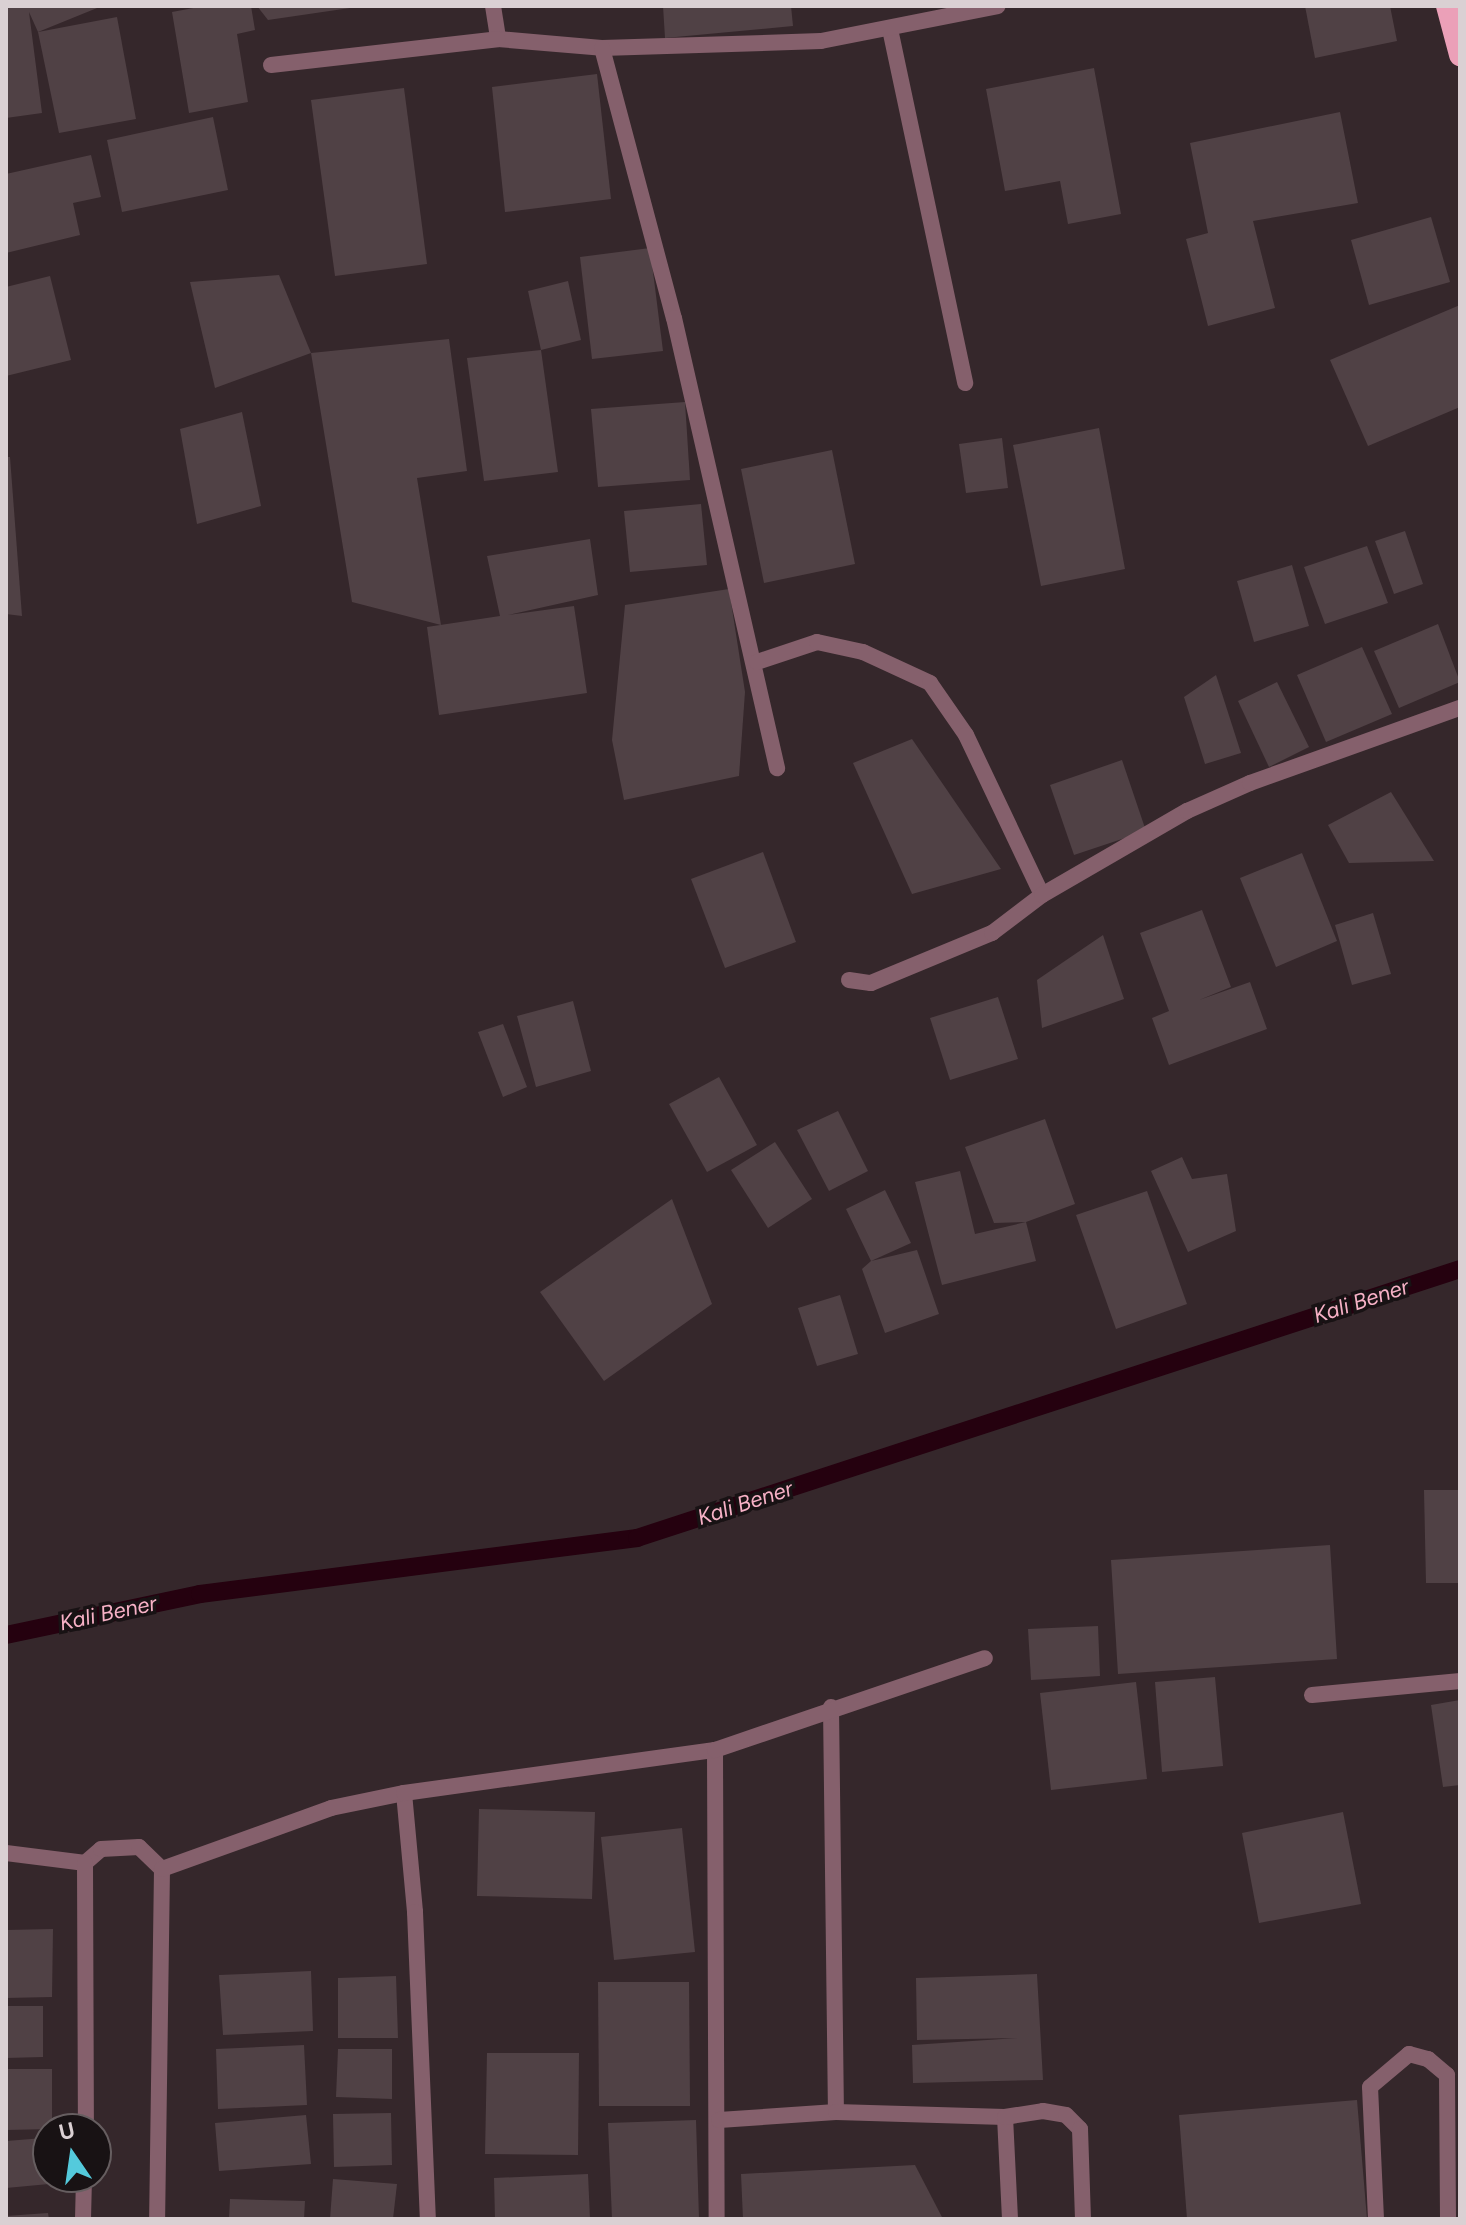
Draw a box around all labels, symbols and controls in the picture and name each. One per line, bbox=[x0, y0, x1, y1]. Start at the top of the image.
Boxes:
water label: Kali Bener bbox=[1310, 1273, 1412, 1329]
water label: Kali Bener bbox=[694, 1475, 796, 1531]
water label: Kali Bener bbox=[57, 1590, 159, 1636]
north arrow bbox=[32, 2113, 112, 2193]
text: U bbox=[56, 2116, 78, 2146]

